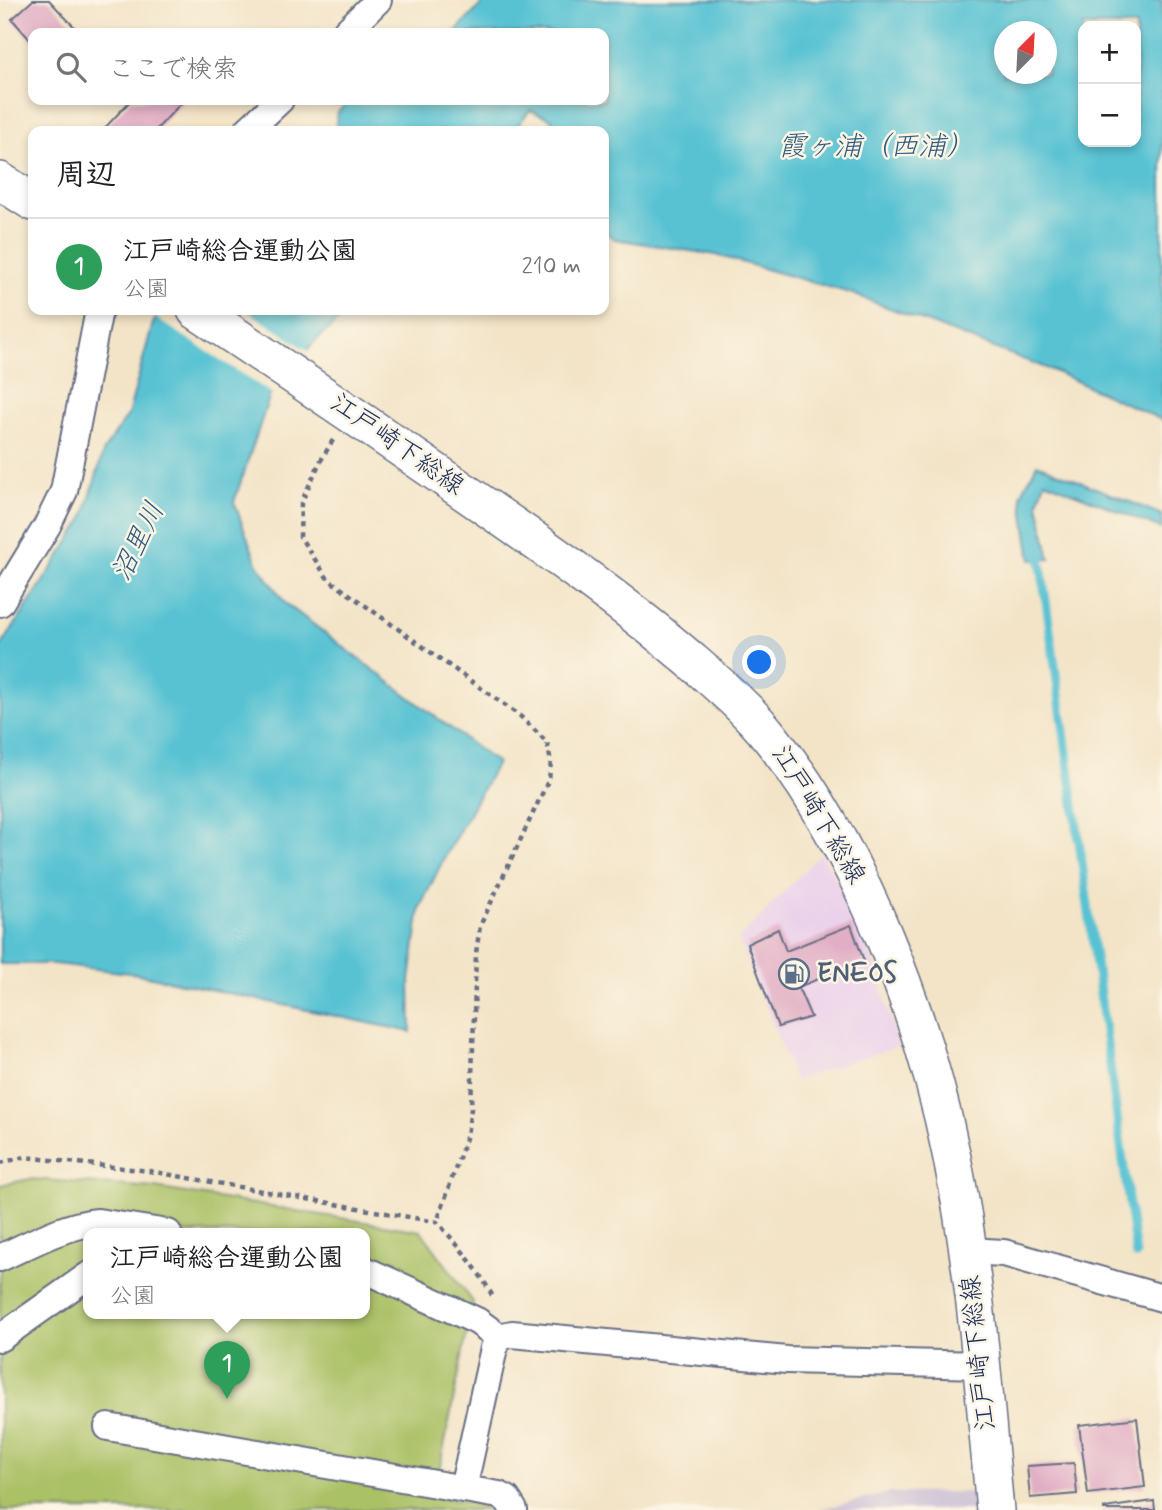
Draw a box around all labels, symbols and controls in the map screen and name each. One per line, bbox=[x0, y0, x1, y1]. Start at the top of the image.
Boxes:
north arrow bbox=[994, 21, 1057, 84]
map controls bbox=[1078, 21, 1141, 147]
button: + bbox=[1078, 21, 1141, 84]
search box bbox=[28, 28, 609, 105]
icon: search bbox=[52, 48, 90, 86]
text: ここで検索 bbox=[108, 53, 238, 87]
button: − bbox=[1078, 84, 1141, 147]
water label: 霞ヶ浦（西浦） bbox=[778, 129, 974, 166]
text: 周辺 bbox=[56, 156, 116, 195]
text: 江戸崎総合運動公園 bbox=[123, 235, 357, 269]
text: 1 bbox=[74, 252, 84, 282]
text: 210 m bbox=[521, 252, 581, 282]
text: 公園 bbox=[123, 275, 169, 305]
street label: 江戸崎下総線 bbox=[323, 386, 471, 504]
water label: 沼里川 bbox=[104, 496, 174, 588]
your location bbox=[742, 645, 776, 679]
street label: 江戸崎下総線 bbox=[763, 739, 873, 891]
fuel station icon: ENEOS bbox=[777, 957, 811, 991]
place label: ENEOS bbox=[817, 957, 898, 991]
popup bbox=[83, 1228, 370, 1319]
text: 江戸崎総合運動公園 bbox=[109, 1242, 344, 1276]
street label: 江戸崎下総線 bbox=[954, 1274, 1004, 1432]
text: 公園 bbox=[109, 1282, 155, 1312]
pin: 1 bbox=[204, 1341, 250, 1399]

